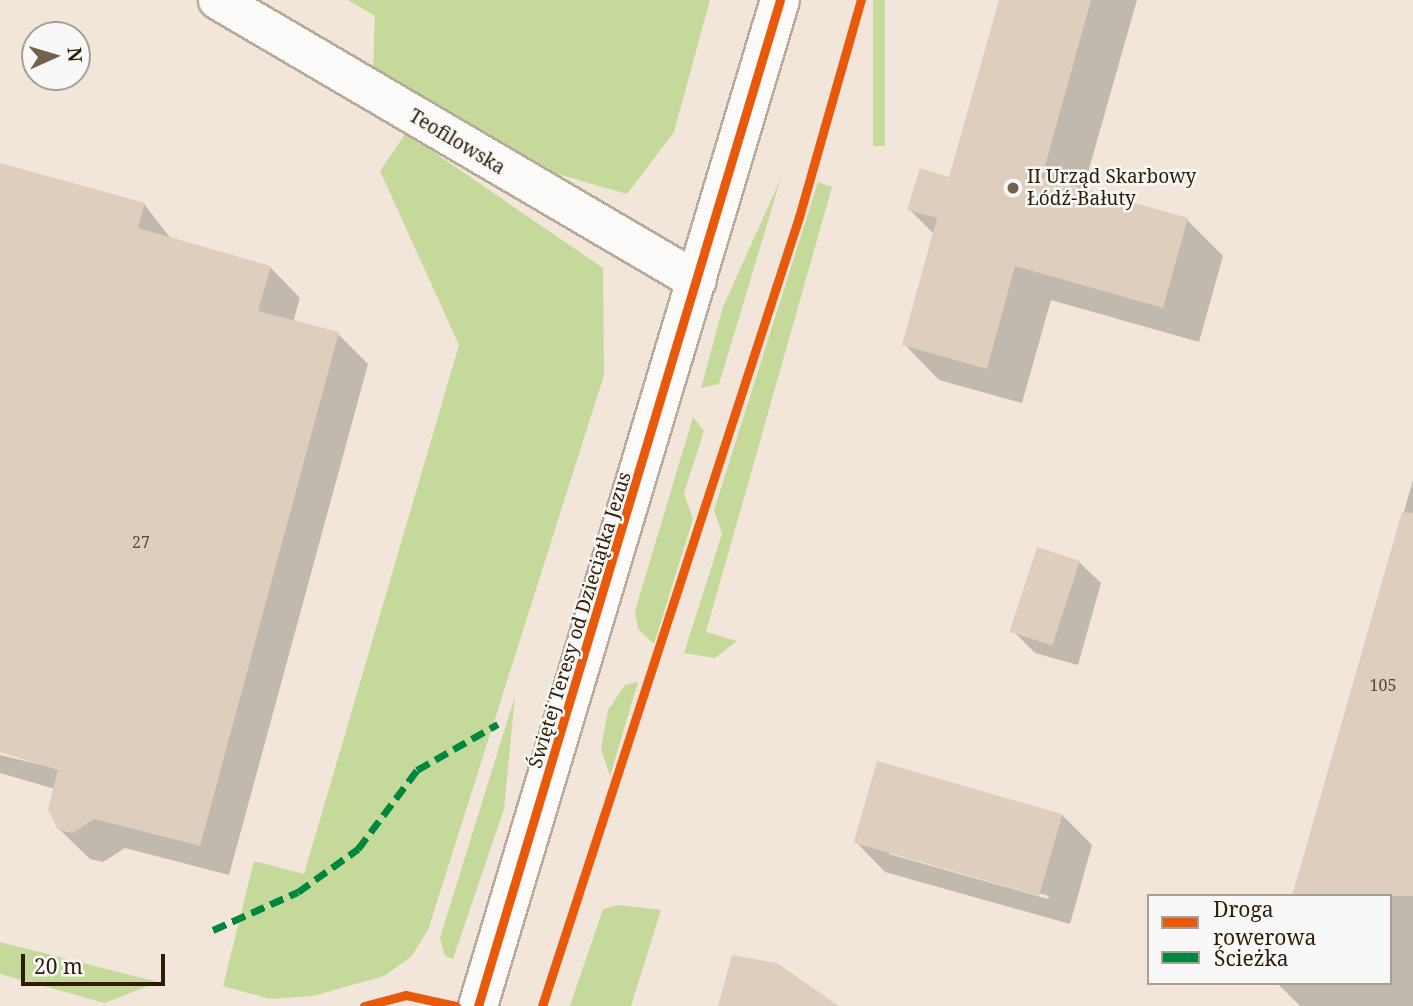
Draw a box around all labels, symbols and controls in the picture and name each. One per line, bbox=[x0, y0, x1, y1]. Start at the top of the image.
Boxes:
north arrow bbox=[21, 21, 91, 91]
text: N bbox=[61, 46, 88, 63]
street label: Teofilowska bbox=[405, 104, 509, 180]
place label: II Urząd Skarbowy Łódź-Bałuty bbox=[1027, 166, 1196, 210]
marker: II Urząd Skarbowy Łódź-Bałuty bbox=[1005, 180, 1021, 196]
street label: Świętej Teresy od Dzieciątka Jezus bbox=[524, 469, 636, 771]
house number: 27 bbox=[132, 532, 150, 552]
house number: 105 bbox=[1370, 675, 1396, 695]
legend bbox=[1147, 894, 1392, 985]
text: Droga rowerowa bbox=[1213, 895, 1316, 951]
scale bar bbox=[24, 940, 168, 984]
text: Ścieżka bbox=[1214, 944, 1289, 972]
text: 20 m bbox=[34, 952, 83, 980]

